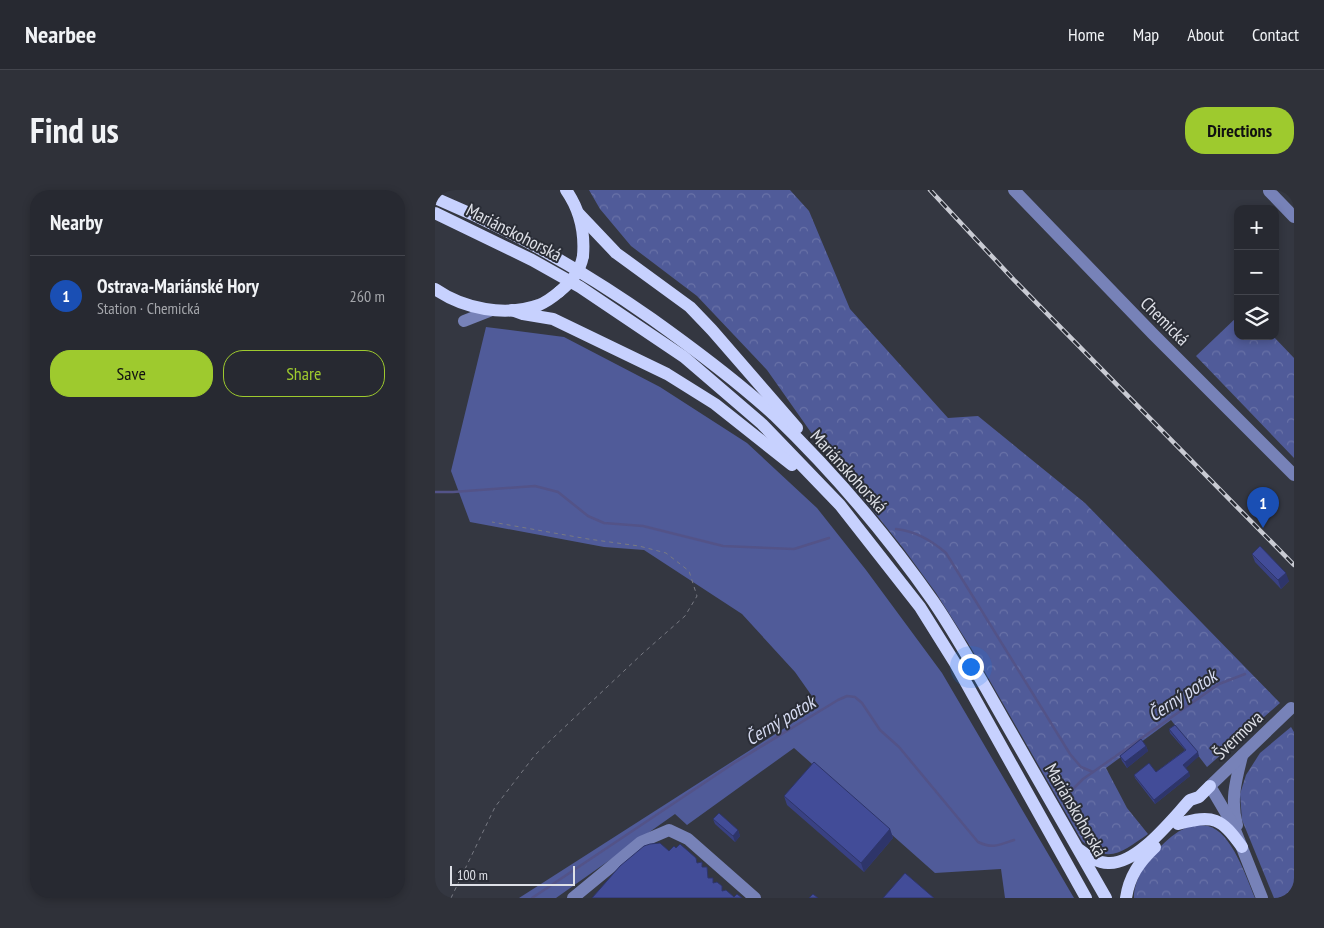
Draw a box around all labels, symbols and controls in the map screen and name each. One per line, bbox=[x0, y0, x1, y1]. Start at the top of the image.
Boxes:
text: Nearbee bbox=[25, 19, 96, 50]
text: Home bbox=[1068, 23, 1105, 46]
text: Map bbox=[1133, 23, 1159, 46]
text: About bbox=[1187, 23, 1224, 46]
text: Contact bbox=[1252, 23, 1299, 46]
text: Find us bbox=[30, 107, 119, 153]
button: Directions bbox=[1185, 107, 1294, 154]
street label: Mariánskohorská bbox=[462, 198, 566, 266]
map controls bbox=[1234, 205, 1279, 340]
button: + bbox=[1234, 205, 1279, 250]
text: Nearby bbox=[50, 209, 103, 236]
button: − bbox=[1234, 250, 1279, 295]
text: Ostrava-Mariánské Hory bbox=[97, 274, 259, 298]
text: 1 bbox=[62, 286, 70, 306]
text: 260 m bbox=[350, 286, 385, 306]
street label: Chemická bbox=[1136, 292, 1194, 350]
button: layers bbox=[1234, 295, 1279, 340]
text: Station · Chemická bbox=[97, 298, 200, 318]
button: Save bbox=[50, 350, 213, 397]
button: Share bbox=[223, 350, 385, 397]
street label: Mariánskohorská bbox=[806, 425, 892, 517]
pin: 1 bbox=[1247, 487, 1279, 528]
your location bbox=[958, 654, 984, 680]
water label: Černý potok bbox=[1143, 662, 1223, 726]
water label: Černý potok bbox=[741, 688, 822, 750]
street label: Švermova bbox=[1208, 706, 1268, 764]
street label: Mariánskohorská bbox=[1040, 759, 1112, 861]
scale bar bbox=[450, 863, 575, 886]
text: 100 m bbox=[457, 866, 488, 884]

